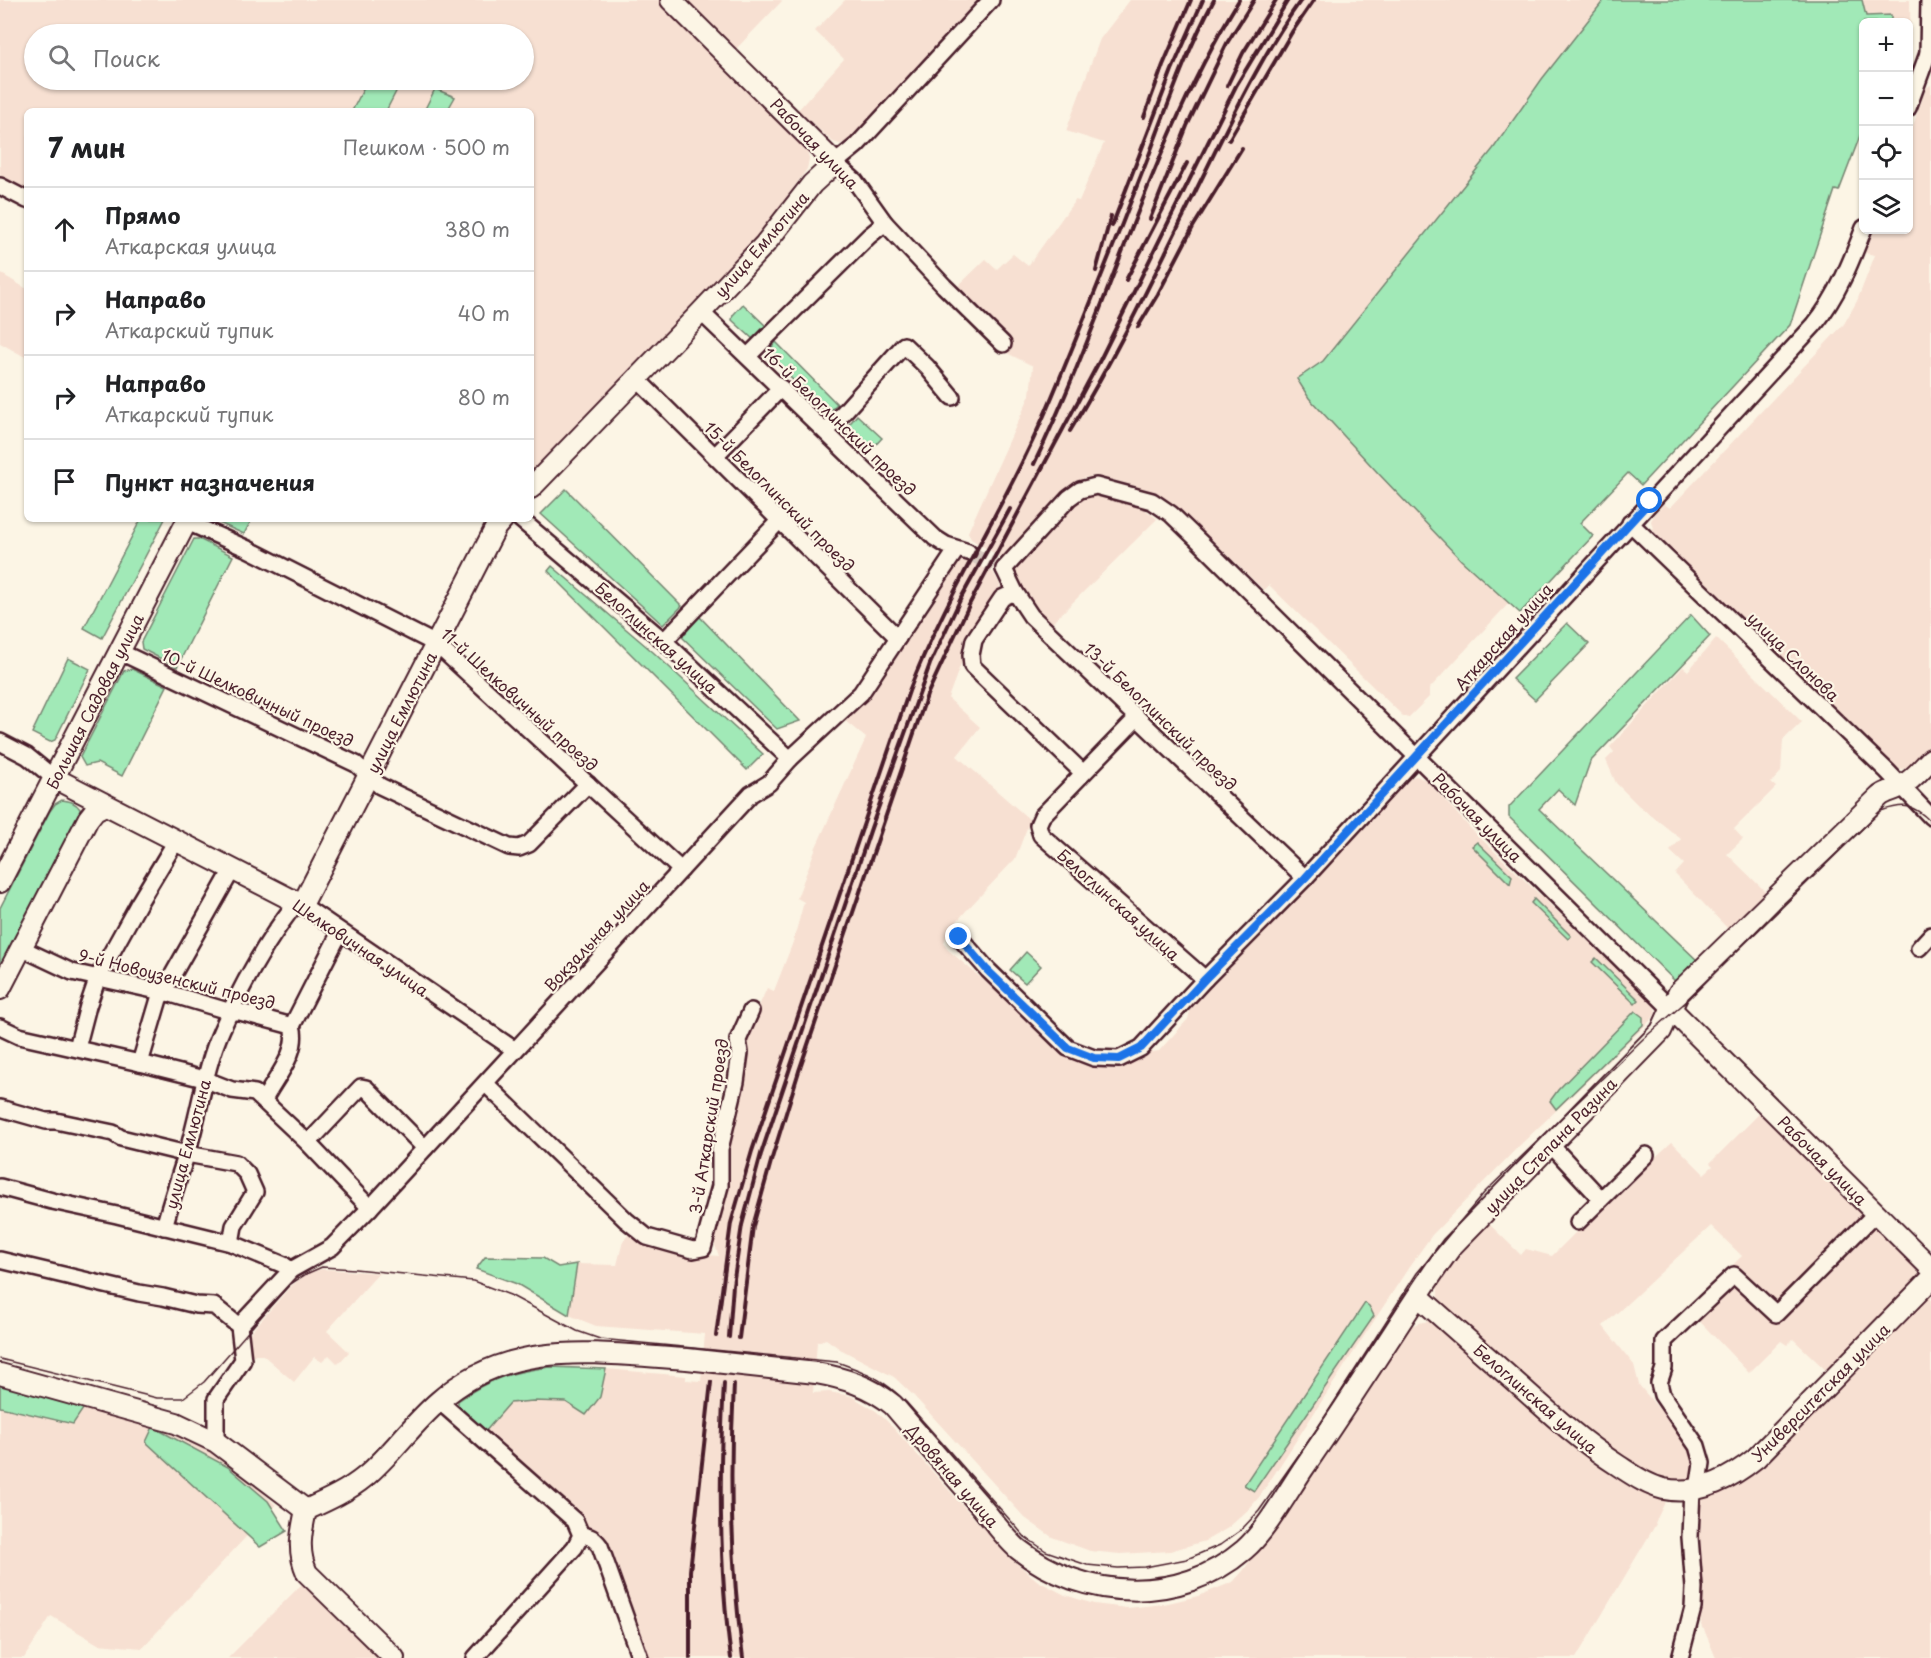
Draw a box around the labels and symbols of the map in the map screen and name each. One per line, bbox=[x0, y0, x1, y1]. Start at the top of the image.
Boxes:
street label: Рабочая улица bbox=[765, 92, 865, 194]
street label: улица Емлютина bbox=[708, 186, 814, 302]
street label: 16-й Белоглинский проезд bbox=[758, 341, 922, 501]
street label: 15-й Белоглинский проезд bbox=[699, 415, 861, 577]
route start bbox=[1636, 487, 1662, 513]
street label: Белоглинская улица bbox=[590, 575, 724, 699]
street label: Аткарская улица bbox=[1448, 577, 1558, 695]
street label: улица Слонова bbox=[1743, 606, 1845, 706]
street label: Большая Садовая улица bbox=[39, 609, 149, 793]
street label: 11-й Шелковичный проезд bbox=[436, 622, 604, 776]
street label: 13-й Белоглинский проезд bbox=[1079, 636, 1243, 796]
street label: 10-й Шелковичный проезд bbox=[158, 642, 358, 752]
street label: улица Емлютина bbox=[360, 647, 442, 777]
street label: Рабочая улица bbox=[1428, 767, 1528, 867]
street label: Белоглинская улица bbox=[1052, 842, 1186, 966]
street label: Вокзальная улица bbox=[538, 874, 654, 996]
street label: Шелковичная улица bbox=[288, 892, 434, 1002]
route end bbox=[945, 923, 971, 949]
street label: 9-й Новоузенский проезд bbox=[76, 942, 278, 1014]
street label: 3-й Аткарский проезд bbox=[682, 1037, 734, 1215]
street label: улица Степана Разина bbox=[1478, 1072, 1622, 1218]
street label: улица Емлютина bbox=[158, 1076, 216, 1212]
street label: Рабочая улица bbox=[1773, 1110, 1873, 1210]
street label: Университетская улица bbox=[1745, 1317, 1895, 1467]
street label: Белоглинская улица bbox=[1469, 1337, 1603, 1459]
street label: Дровяная улица bbox=[900, 1417, 1005, 1532]

